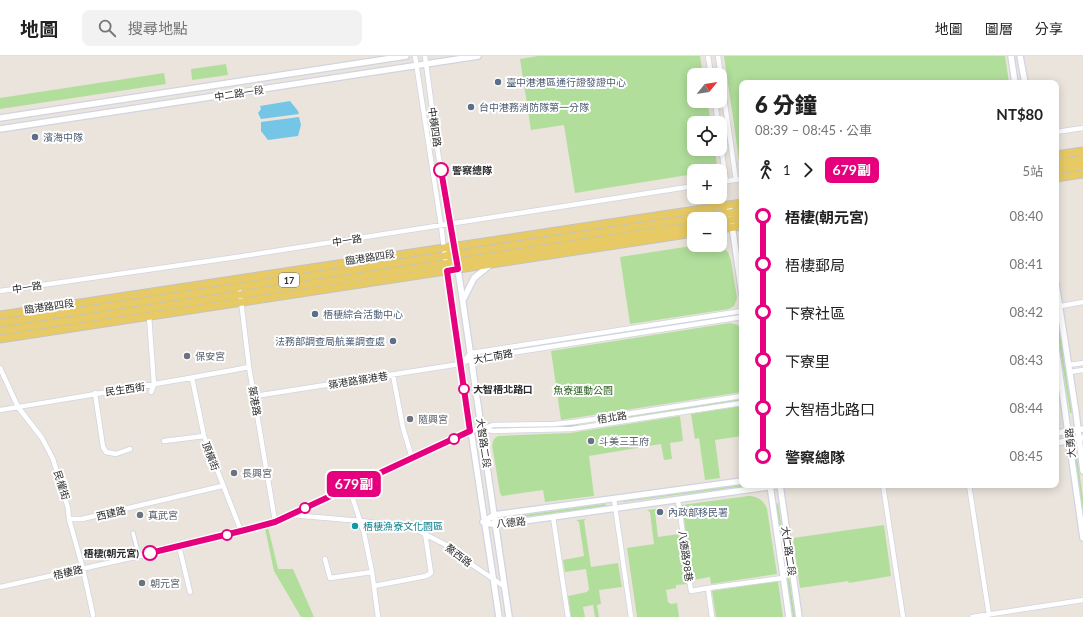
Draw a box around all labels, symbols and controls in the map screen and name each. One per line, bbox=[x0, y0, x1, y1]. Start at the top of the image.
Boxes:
search box bbox=[82, 10, 362, 46]
text: 地圖 bbox=[20, 17, 58, 40]
icon: search bbox=[96, 17, 118, 39]
text: 搜尋地點 bbox=[128, 19, 188, 37]
text: 地圖 bbox=[935, 20, 963, 37]
text: 圖層 bbox=[985, 20, 1013, 37]
text: 分享 bbox=[1035, 20, 1063, 37]
north arrow bbox=[687, 68, 727, 108]
map controls bbox=[687, 68, 727, 252]
place label: 臺中港港區通行證發證中心 bbox=[506, 76, 626, 88]
marker: 臺中港港區通行證發證中心 bbox=[493, 77, 503, 87]
street label: 中二路一段 bbox=[213, 83, 265, 103]
text: 6 分鐘 bbox=[755, 91, 817, 118]
place label: 台中港務消防隊第一分隊 bbox=[479, 101, 589, 113]
marker: 台中港務消防隊第一分隊 bbox=[466, 102, 476, 112]
text: NT$80 bbox=[996, 105, 1043, 123]
street label: 中橫四路 bbox=[426, 106, 444, 148]
button: locate bbox=[687, 116, 727, 156]
text: 08:39 – 08:45 · 公車 bbox=[755, 122, 872, 138]
place label: 濱海中隊 bbox=[43, 131, 83, 143]
marker: 濱海中隊 bbox=[30, 132, 40, 142]
icon: walk bbox=[755, 159, 777, 181]
icon: forward bbox=[797, 159, 819, 181]
text: 679副 bbox=[833, 161, 871, 178]
marker: 警察總隊 bbox=[433, 162, 449, 178]
text: 1 bbox=[783, 162, 791, 178]
text: 5站 bbox=[1022, 163, 1043, 179]
place label: 警察總隊 bbox=[452, 164, 493, 176]
button: + bbox=[687, 164, 727, 204]
text: 梧棲(朝元宮) bbox=[785, 208, 868, 226]
text: 08:40 bbox=[1010, 208, 1043, 224]
button: − bbox=[687, 212, 727, 252]
street label: 中一路 bbox=[331, 232, 363, 248]
street label: 臨港路四段 bbox=[344, 247, 396, 267]
text: 梧棲郵局 bbox=[785, 256, 845, 274]
text: 08:41 bbox=[1010, 256, 1043, 272]
road number: 17 bbox=[279, 273, 299, 287]
street label: 中一路 bbox=[11, 279, 43, 295]
street label: 臨港路四段 bbox=[23, 297, 75, 315]
text: 下寮社區 bbox=[785, 304, 845, 322]
text: 08:42 bbox=[1010, 304, 1043, 320]
place label: 梧棲綜合活動中心 bbox=[323, 308, 403, 320]
marker: 梧棲綜合活動中心 bbox=[310, 309, 320, 319]
place label: 法務部調查局航業調查處 bbox=[275, 335, 385, 347]
marker: 法務部調查局航業調查處 bbox=[388, 336, 398, 346]
street label: 大仁南路 bbox=[472, 347, 514, 365]
place label: 保安宮 bbox=[195, 350, 225, 362]
marker: 保安宮 bbox=[182, 351, 192, 361]
text: 下寮里 bbox=[785, 352, 830, 370]
text: 08:43 bbox=[1010, 352, 1043, 368]
street label: 築港路築港巷 bbox=[327, 369, 389, 391]
street label: 民生西街 bbox=[104, 380, 146, 398]
marker: 大智梧北路口 bbox=[458, 383, 470, 395]
place label: 大智梧北路口 bbox=[473, 383, 533, 395]
park label: 魚寮運動公園 bbox=[553, 384, 613, 396]
street label: 築港路 bbox=[246, 385, 264, 417]
text: 大智梧北路口 bbox=[785, 400, 875, 418]
text: 08:44 bbox=[1010, 400, 1043, 416]
street label: 梧北路 bbox=[596, 409, 628, 425]
place label: 隨興宮 bbox=[418, 413, 448, 425]
marker: 隨興宮 bbox=[405, 414, 415, 424]
street label: 大智路二段 bbox=[475, 417, 493, 469]
street label: 大勇路 bbox=[1062, 427, 1078, 459]
unlabelled marker bbox=[448, 433, 460, 445]
place label: 斗美三王府 bbox=[599, 435, 649, 447]
marker: 斗美三王府 bbox=[586, 436, 596, 446]
street label: 頂橫街 bbox=[200, 440, 222, 472]
text: 警察總隊 bbox=[785, 448, 845, 466]
text: 08:45 bbox=[1010, 448, 1043, 464]
place label: 長興宮 bbox=[242, 467, 272, 479]
marker: 長興宮 bbox=[229, 468, 239, 478]
street label: 民權街 bbox=[52, 469, 72, 501]
line badge: 679副 bbox=[326, 471, 382, 497]
text: 679副 bbox=[335, 475, 373, 492]
unlabelled marker bbox=[299, 502, 311, 514]
street label: 西建路 bbox=[95, 504, 127, 522]
place label: 內政部移民署 bbox=[668, 506, 728, 518]
marker: 內政部移民署 bbox=[655, 507, 665, 517]
place label: 真武宮 bbox=[148, 509, 178, 521]
marker: 真武宮 bbox=[135, 510, 145, 520]
street label: 八德路 bbox=[496, 515, 526, 529]
place label: 梧棲漁寮文化園區 bbox=[363, 520, 443, 532]
marker: 梧棲漁寮文化園區 bbox=[350, 521, 360, 531]
street label: 大仁路二段 bbox=[780, 525, 798, 577]
unlabelled marker bbox=[221, 529, 233, 541]
street label: 八德路98巷 bbox=[676, 530, 696, 582]
street label: 鰲西路 bbox=[443, 541, 475, 569]
marker: 梧棲(朝元宮) bbox=[142, 545, 158, 561]
place label: 梧棲(朝元宮) bbox=[84, 547, 139, 559]
street label: 梧棲路 bbox=[52, 563, 84, 581]
place label: 朝元宮 bbox=[150, 577, 180, 589]
marker: 朝元宮 bbox=[137, 578, 147, 588]

